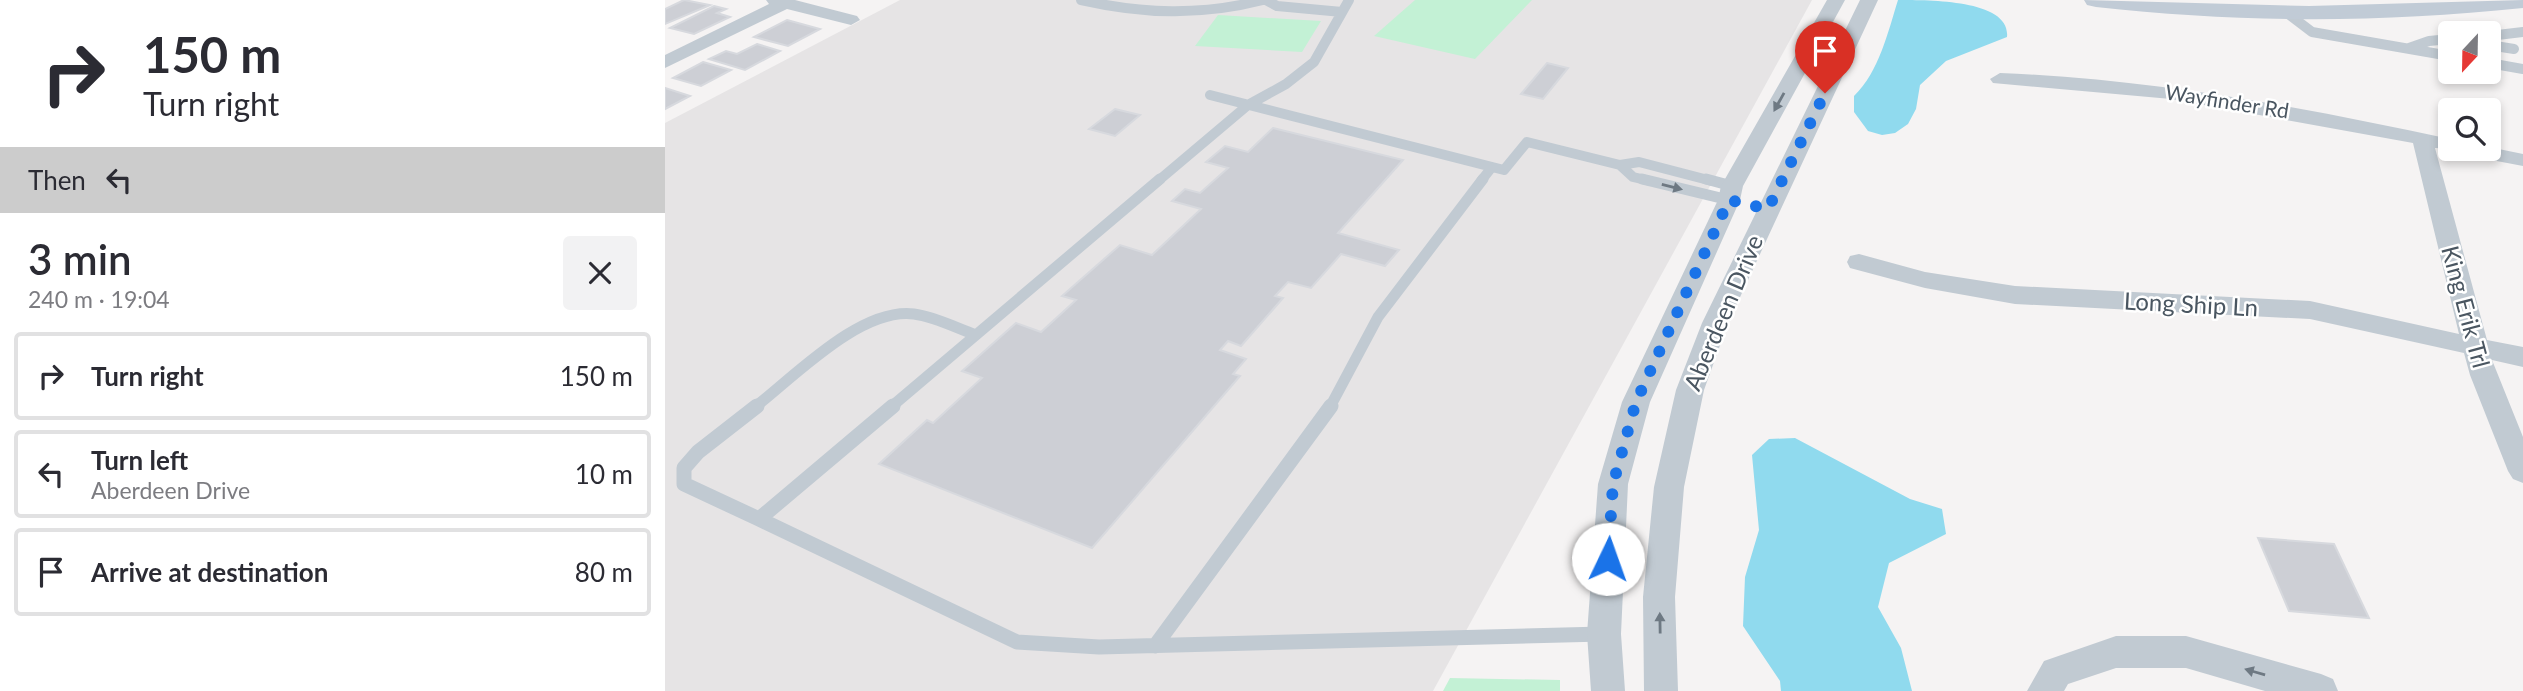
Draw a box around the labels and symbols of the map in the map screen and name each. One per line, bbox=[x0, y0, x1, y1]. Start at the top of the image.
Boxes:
pin bbox=[1795, 21, 1855, 93]
north arrow bbox=[2438, 21, 2501, 84]
street label: Wayfinder Rd bbox=[2163, 78, 2291, 123]
one-way arrow bbox=[1773, 93, 1785, 112]
one-way arrow bbox=[1661, 182, 1683, 193]
street label: Aberdeen Drive bbox=[1677, 230, 1768, 395]
street label: King Erik Trl bbox=[2436, 242, 2497, 371]
street label: Long Ship Ln bbox=[2123, 286, 2259, 321]
position arrow bbox=[1571, 522, 1645, 596]
one-way arrow bbox=[1654, 612, 1666, 634]
one-way arrow bbox=[2245, 667, 2266, 677]

